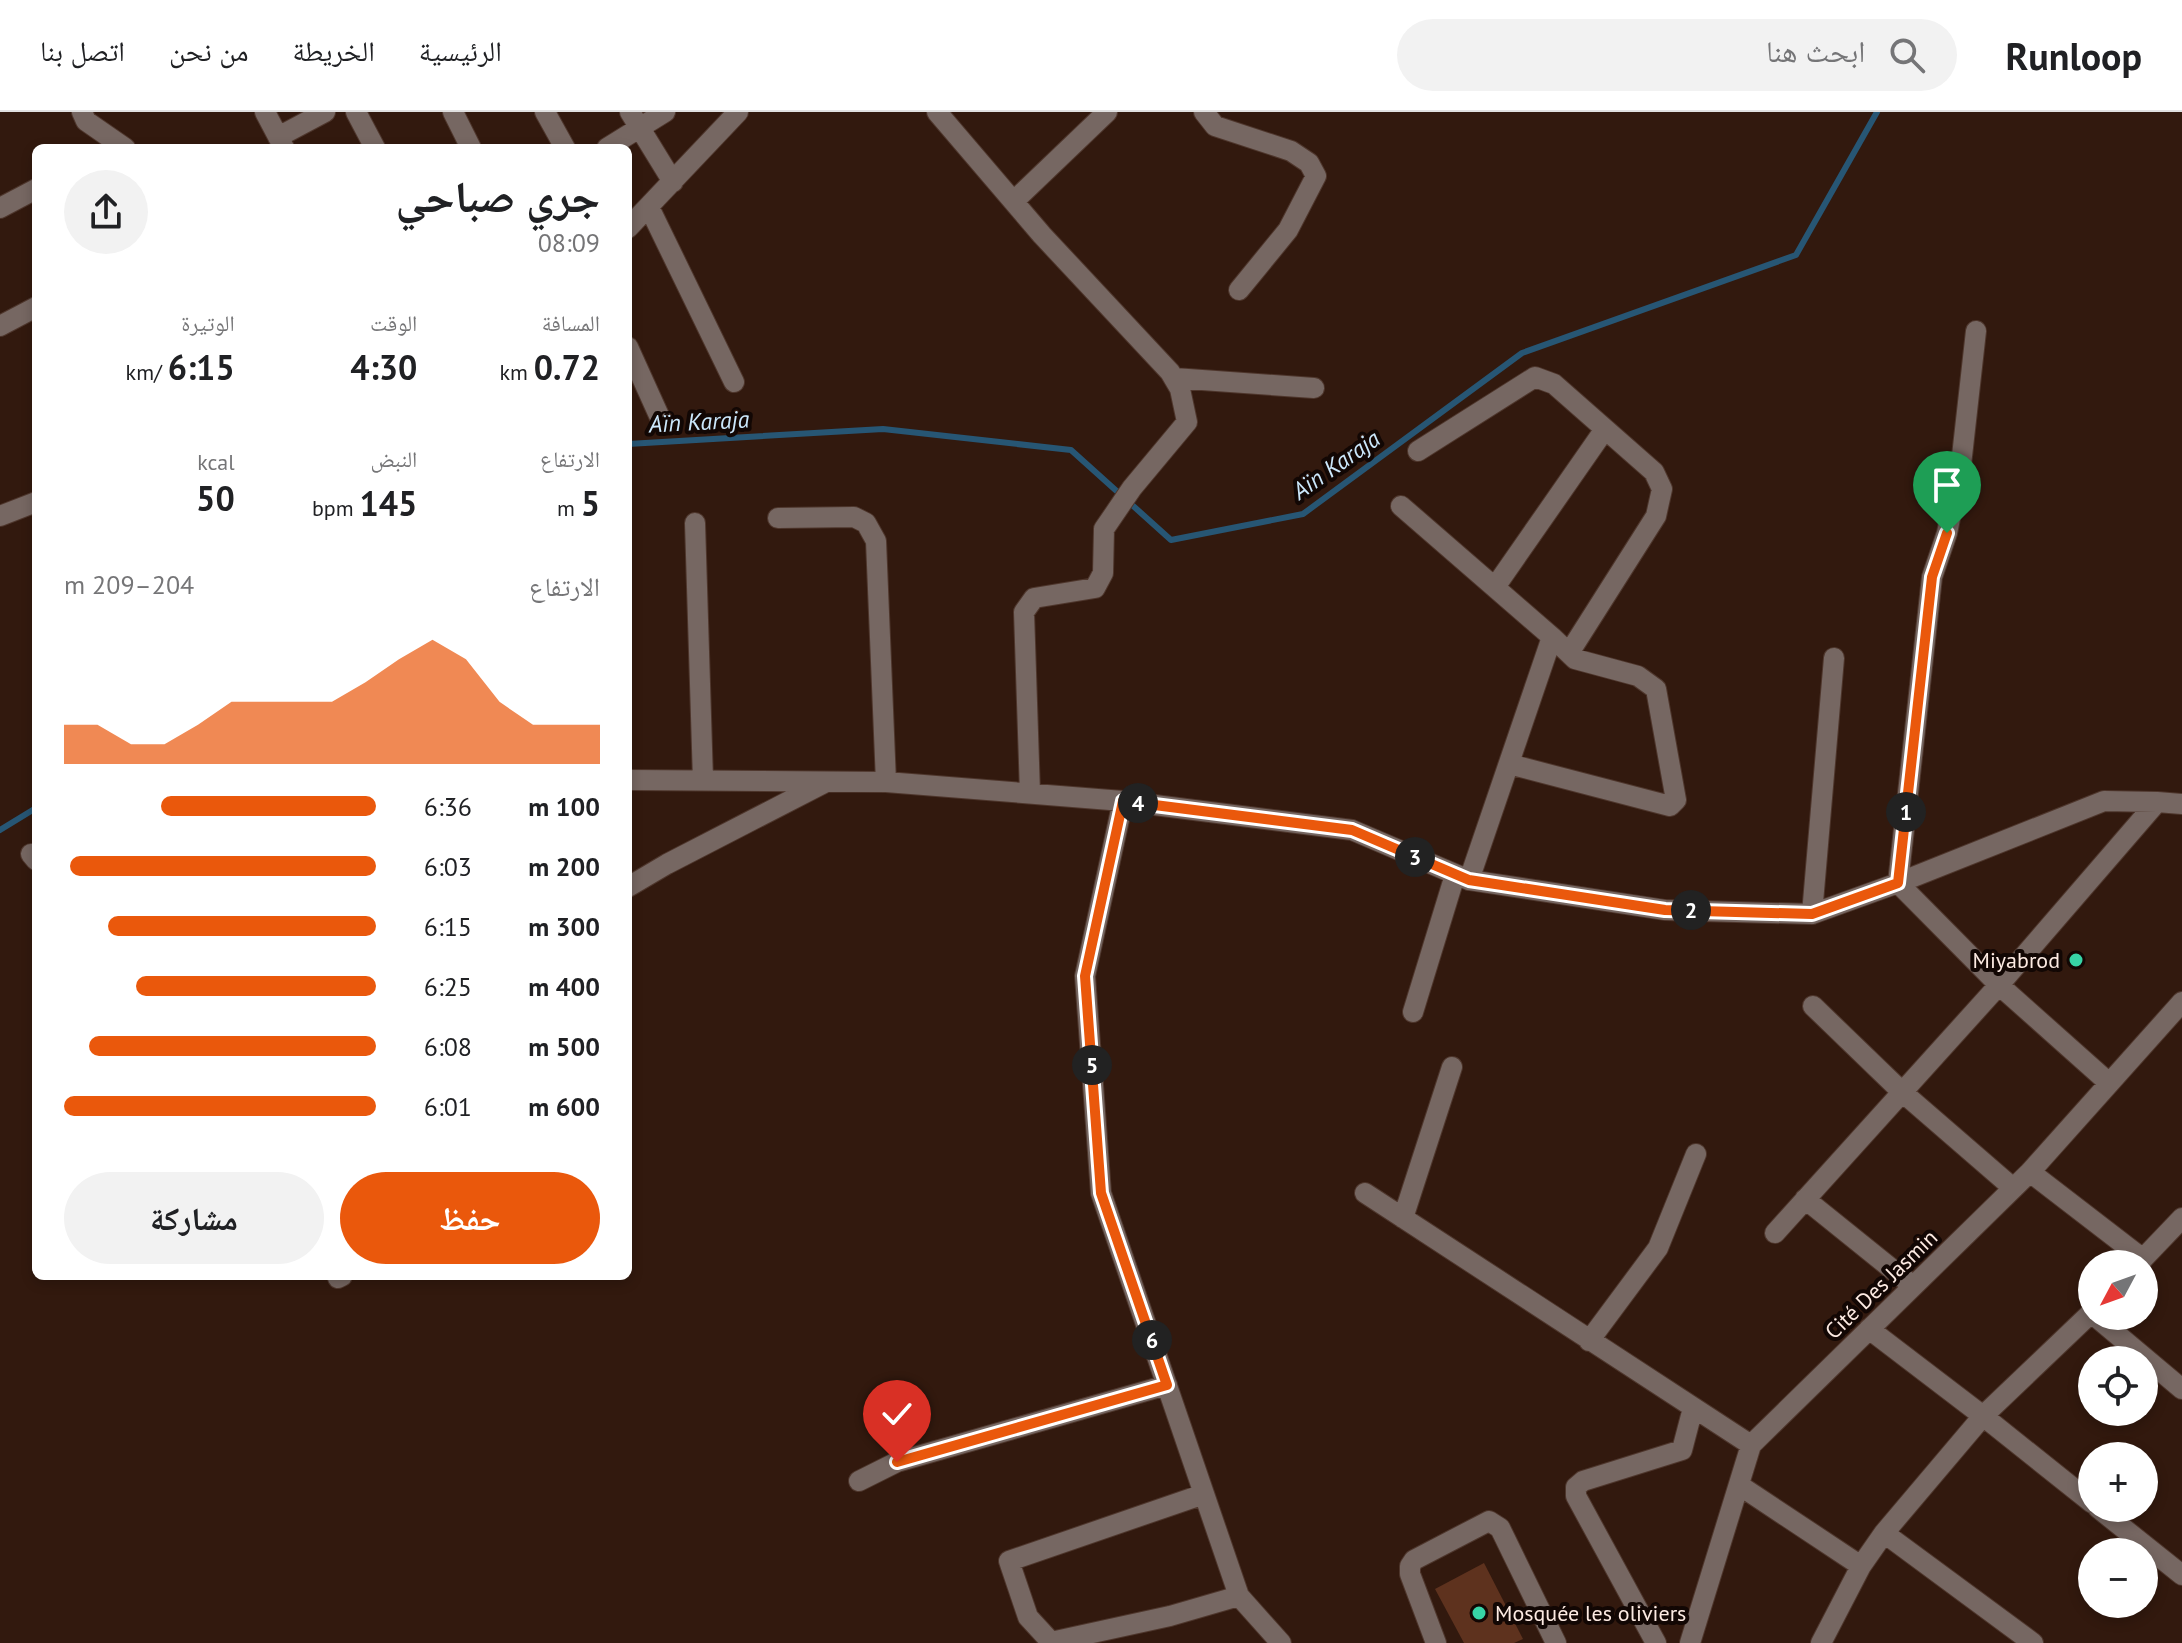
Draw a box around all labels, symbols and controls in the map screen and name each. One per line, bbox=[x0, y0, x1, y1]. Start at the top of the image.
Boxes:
search box bbox=[1397, 19, 1957, 91]
text: ابحث هنا bbox=[1766, 31, 1865, 70]
text: Runloop bbox=[2005, 31, 2142, 80]
text: اتصل بنا bbox=[40, 32, 125, 69]
text: من نحن bbox=[169, 32, 248, 69]
text: الخريطة bbox=[292, 32, 375, 69]
text: الرئيسية bbox=[419, 32, 502, 69]
icon: search bbox=[1885, 33, 1929, 77]
text: جري صباحي bbox=[396, 167, 600, 224]
button: share bbox=[64, 170, 148, 254]
text: 08:09 bbox=[538, 226, 600, 259]
text: الوتيرة bbox=[181, 309, 235, 337]
text: الوقت bbox=[370, 309, 417, 337]
text: المسافة bbox=[542, 309, 600, 337]
text: 6:15 bbox=[168, 345, 235, 389]
text: 4:30 bbox=[350, 345, 417, 389]
text: 0.72 bbox=[534, 345, 600, 389]
text: /km bbox=[126, 358, 168, 386]
text: km bbox=[500, 358, 534, 386]
water label: Aïn Karaja bbox=[647, 403, 750, 440]
water label: Aïn Karaja bbox=[1285, 423, 1386, 507]
text: النبض bbox=[370, 445, 417, 473]
text: الارتفاع bbox=[540, 445, 600, 473]
text: kcal bbox=[197, 448, 235, 476]
pin bbox=[1913, 451, 1981, 533]
icon: arrive bbox=[1925, 463, 1969, 507]
text: 50 bbox=[196, 476, 235, 520]
text: 145 bbox=[360, 481, 417, 525]
text: 5 bbox=[581, 481, 600, 525]
text: bpm bbox=[312, 494, 360, 522]
text: m bbox=[557, 494, 581, 522]
text: 204–209 m bbox=[64, 568, 194, 601]
text: الارتفاع bbox=[529, 570, 600, 603]
pin: 4 bbox=[1118, 783, 1158, 823]
text: 4 bbox=[1132, 789, 1144, 817]
text: 6:36 bbox=[424, 790, 472, 823]
text: 100 m bbox=[528, 790, 600, 823]
pin: 1 bbox=[1886, 792, 1926, 832]
text: 1 bbox=[1900, 798, 1912, 826]
pin: 3 bbox=[1395, 837, 1435, 877]
text: 3 bbox=[1409, 843, 1421, 871]
text: 6:03 bbox=[424, 850, 472, 883]
text: 200 m bbox=[528, 850, 600, 883]
pin: 2 bbox=[1671, 890, 1711, 930]
text: 2 bbox=[1685, 896, 1697, 924]
text: 6:15 bbox=[424, 910, 472, 943]
text: 300 m bbox=[528, 910, 600, 943]
place label: Miyabrod bbox=[1973, 946, 2060, 974]
marker: Miyabrod bbox=[2067, 951, 2085, 969]
text: 6:25 bbox=[424, 970, 472, 1003]
text: 400 m bbox=[528, 970, 600, 1003]
text: 6:08 bbox=[424, 1030, 472, 1063]
text: 500 m bbox=[528, 1030, 600, 1063]
pin: 5 bbox=[1072, 1045, 1112, 1085]
text: 5 bbox=[1086, 1051, 1098, 1079]
text: 6:01 bbox=[424, 1090, 472, 1123]
text: 600 m bbox=[528, 1090, 600, 1123]
button: مشاركة bbox=[64, 1172, 324, 1264]
button: حفظ bbox=[340, 1172, 600, 1264]
street label: Cité Des Jasmin bbox=[1819, 1223, 1943, 1345]
north arrow bbox=[2078, 1250, 2158, 1330]
map controls bbox=[2078, 1250, 2158, 1618]
pin: 6 bbox=[1132, 1320, 1172, 1360]
text: 6 bbox=[1146, 1326, 1158, 1354]
button: locate bbox=[2078, 1346, 2158, 1426]
pin bbox=[863, 1380, 931, 1462]
icon: check bbox=[875, 1392, 919, 1436]
button: + bbox=[2078, 1442, 2158, 1522]
button: − bbox=[2078, 1538, 2158, 1618]
place label: Mosquée les oliviers bbox=[1495, 1599, 1686, 1627]
marker: Mosquée les oliviers bbox=[1470, 1604, 1488, 1622]

